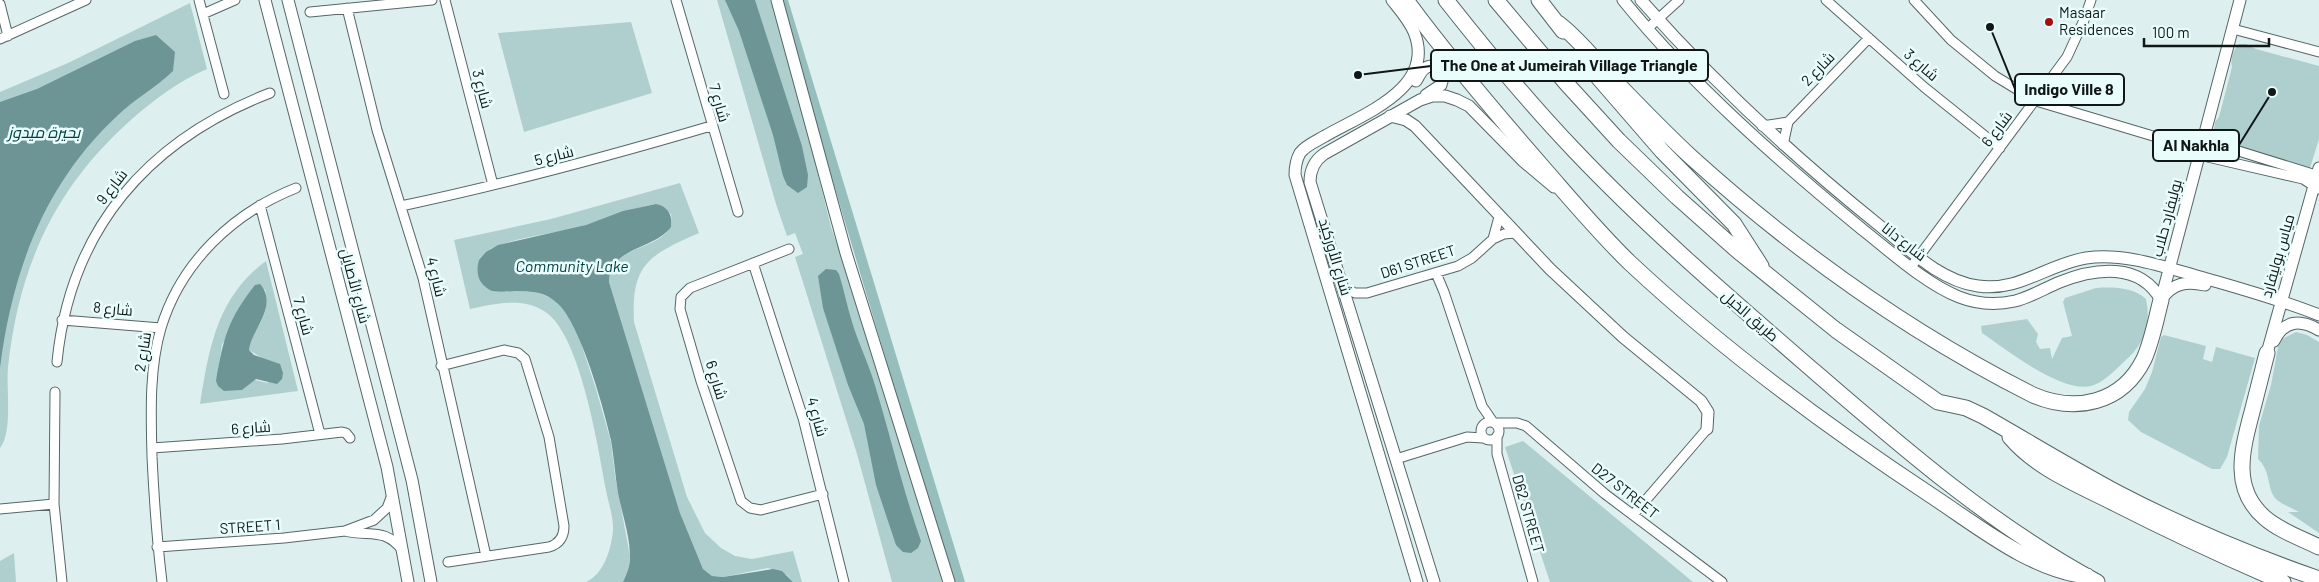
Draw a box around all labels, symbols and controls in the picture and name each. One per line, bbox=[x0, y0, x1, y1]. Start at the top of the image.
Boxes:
place label: Masaar Residences bbox=[2059, 3, 2134, 38]
scale bar bbox=[2144, 15, 2269, 47]
marker: Masaar Residences bbox=[2043, 16, 2055, 28]
text: 100 m bbox=[2152, 23, 2190, 41]
street label: شارع 3 bbox=[1899, 44, 1943, 86]
street label: شارع 2 bbox=[1797, 48, 1840, 91]
callout: The One at Jumeirah Village Triangle bbox=[1431, 50, 1708, 81]
text: The One at Jumeirah Village Triangle bbox=[1440, 55, 1698, 74]
street label: شارع 3 bbox=[466, 67, 497, 111]
callout: Indigo Ville 8 bbox=[2015, 74, 2124, 105]
text: Indigo Ville 8 bbox=[2024, 79, 2114, 98]
street label: شارع 7 bbox=[703, 81, 734, 125]
street label: شارع 6 bbox=[1977, 107, 2018, 152]
water label: بحيرة ميدوز bbox=[6, 122, 81, 142]
callout: Al Nakhla bbox=[2153, 130, 2239, 161]
text: Al Nakhla bbox=[2163, 135, 2229, 154]
street label: شارع 5 bbox=[532, 141, 576, 171]
street label: شارع 9 bbox=[92, 165, 133, 209]
street label: بوليفارد حلاب bbox=[2147, 177, 2186, 259]
street label: مياس بوليفارد bbox=[2257, 212, 2299, 300]
street label: شارع الأوركيد bbox=[1313, 216, 1356, 298]
street label: شارع دانا bbox=[1877, 218, 1931, 267]
street label: D61 STREET bbox=[1378, 240, 1457, 282]
street label: شارع الأصايل bbox=[334, 246, 375, 326]
street label: شارع 4 bbox=[420, 255, 451, 299]
water label: Community Lake bbox=[515, 256, 629, 275]
street label: طريق الخيل bbox=[1717, 286, 1783, 346]
street label: شارع 7 bbox=[287, 294, 318, 338]
street label: شارع 8 bbox=[92, 297, 134, 322]
street label: شارع 2 bbox=[130, 331, 157, 374]
street label: شارع 6 bbox=[700, 358, 731, 402]
street label: شارع 4 bbox=[801, 395, 832, 439]
street label: شارع 6 bbox=[230, 417, 272, 440]
street label: D27 STREET bbox=[1588, 458, 1663, 522]
street label: D62 STREET bbox=[1509, 472, 1549, 555]
street label: STREET 1 bbox=[219, 515, 281, 537]

